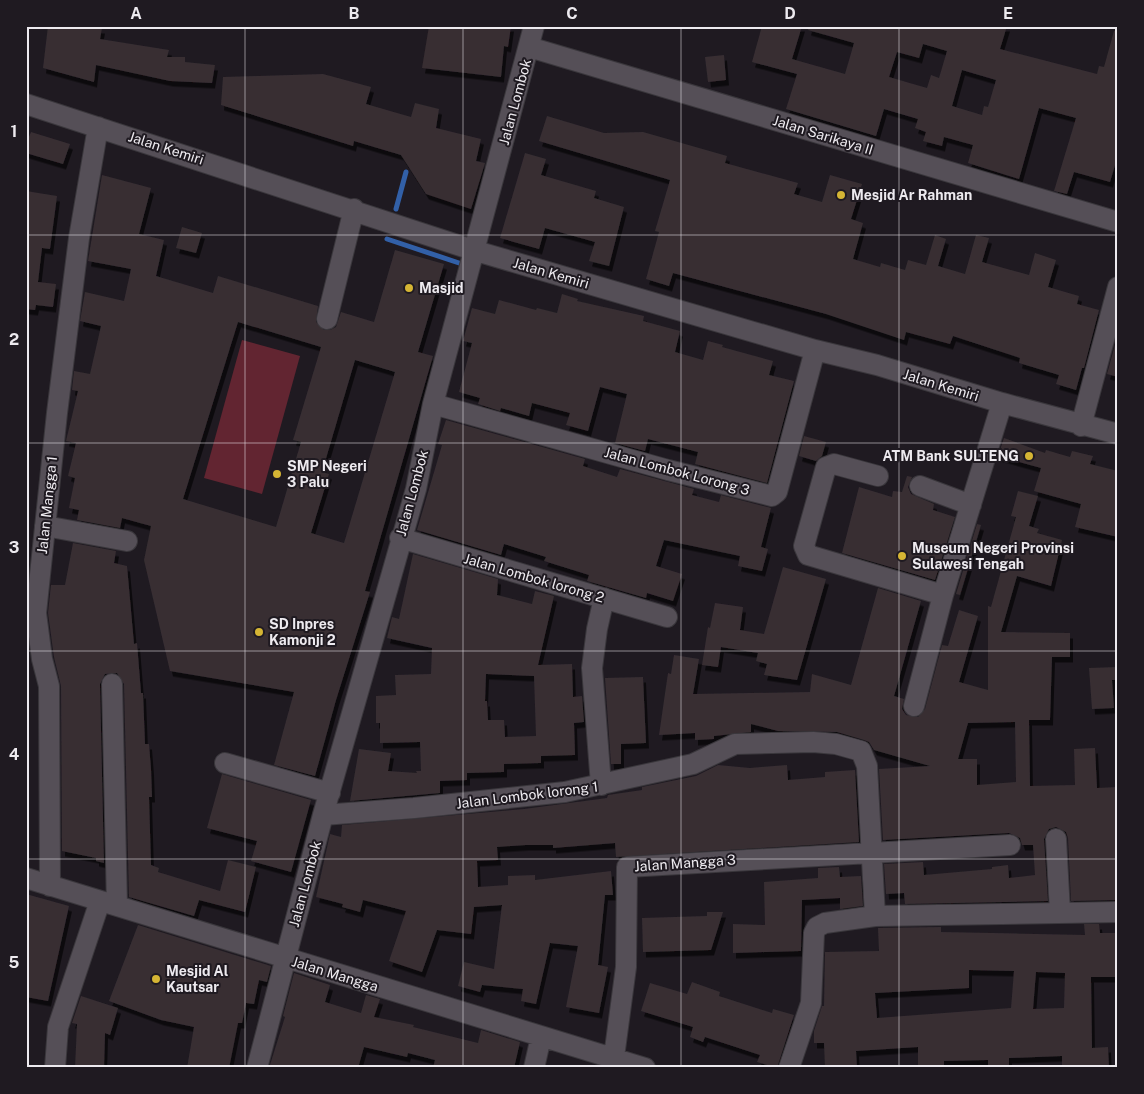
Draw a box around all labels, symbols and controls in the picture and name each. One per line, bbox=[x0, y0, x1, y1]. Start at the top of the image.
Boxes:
text: A bbox=[130, 4, 142, 23]
text: B bbox=[349, 4, 360, 23]
text: C bbox=[566, 4, 578, 23]
text: D bbox=[784, 4, 796, 23]
text: E bbox=[1003, 4, 1013, 23]
street label: Jalan Lombok bbox=[496, 57, 534, 147]
street label: Jalan Sarikaya II bbox=[771, 112, 875, 158]
text: 1 bbox=[11, 122, 17, 141]
street label: Jalan Kemiri bbox=[126, 128, 206, 168]
place label: Mesjid Ar Rahman bbox=[851, 187, 972, 203]
marker: Mesjid Ar Rahman bbox=[835, 189, 847, 201]
street label: Jalan Kemiri bbox=[511, 255, 591, 291]
place label: Masjid bbox=[419, 280, 463, 296]
marker: Masjid bbox=[403, 282, 415, 294]
text: 2 bbox=[9, 330, 19, 349]
street label: Jalan Kemiri bbox=[901, 366, 981, 404]
street label: Jalan Lombok Lorong 3 bbox=[603, 444, 752, 498]
street label: Jalan Lombok bbox=[393, 448, 431, 538]
place label: ATM Bank SULTENG bbox=[883, 448, 1019, 464]
marker: ATM Bank SULTENG bbox=[1023, 450, 1035, 462]
street label: Jalan Mangga 1 bbox=[34, 455, 60, 555]
place label: SMP Negeri 3 Palu bbox=[287, 458, 367, 490]
marker: SMP Negeri 3 Palu bbox=[271, 468, 283, 480]
text: 3 bbox=[9, 538, 19, 557]
place label: Museum Negeri Provinsi Sulawesi Tengah bbox=[912, 540, 1074, 572]
street label: Jalan Lombok lorong 2 bbox=[462, 550, 606, 606]
marker: Museum Negeri Provinsi Sulawesi Tengah bbox=[896, 550, 908, 562]
place label: SD Inpres Kamonji 2 bbox=[269, 616, 336, 648]
marker: SD Inpres Kamonji 2 bbox=[253, 626, 265, 638]
text: 4 bbox=[9, 745, 20, 764]
street label: Jalan Lombok lorong 1 bbox=[455, 778, 599, 812]
street label: Jalan Lombok bbox=[286, 839, 324, 929]
street label: Jalan Mangga 3 bbox=[634, 851, 736, 875]
text: 5 bbox=[9, 953, 20, 972]
street label: Jalan Mangga bbox=[290, 953, 380, 995]
place label: Mesjid Al Kautsar bbox=[166, 963, 229, 995]
marker: Mesjid Al Kautsar bbox=[150, 973, 162, 985]

